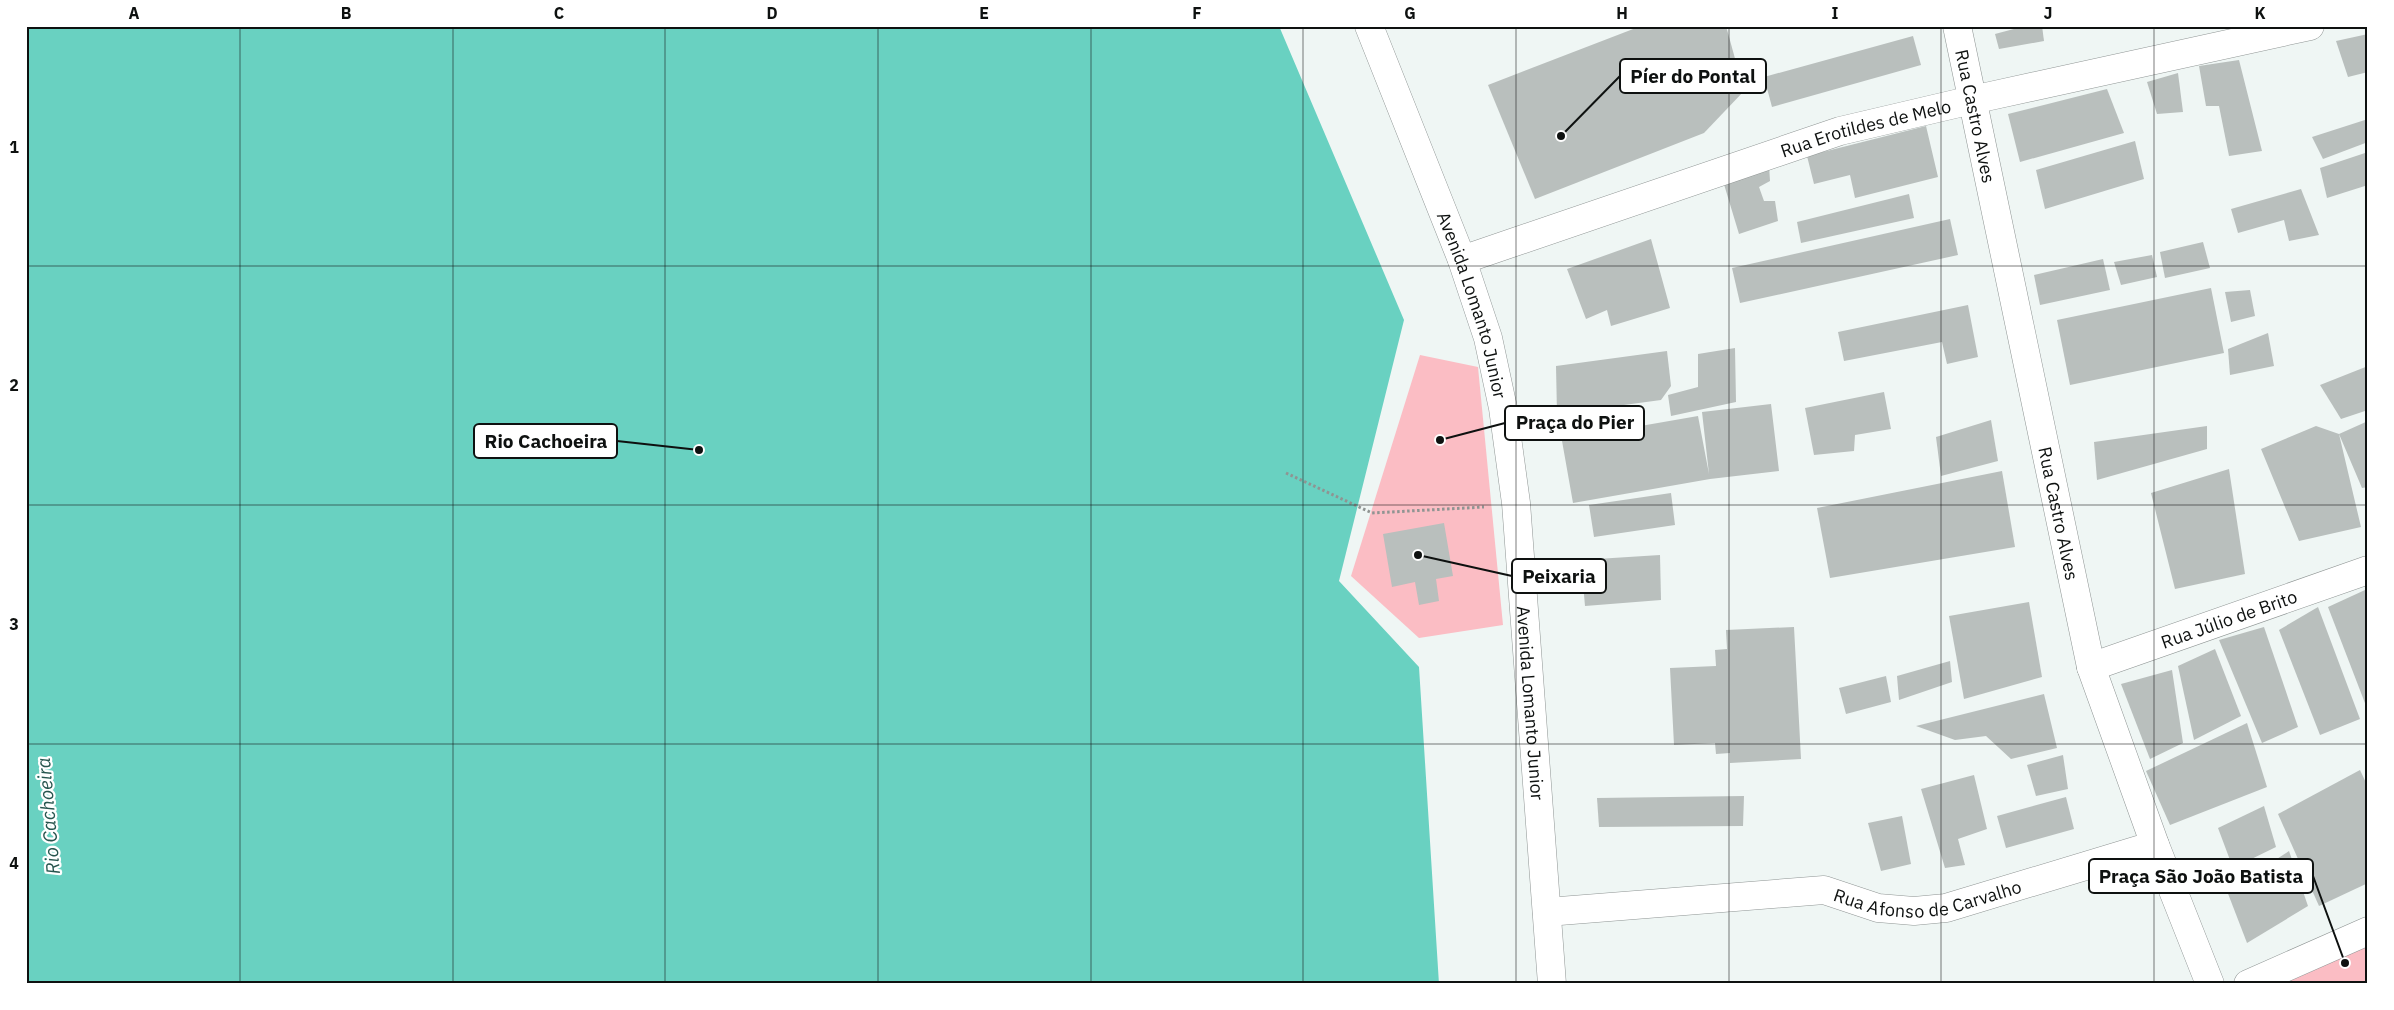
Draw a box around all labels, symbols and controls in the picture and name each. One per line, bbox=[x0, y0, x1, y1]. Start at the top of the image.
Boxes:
text: A bbox=[129, 3, 140, 23]
text: B bbox=[341, 3, 352, 23]
text: C bbox=[554, 3, 564, 23]
text: D bbox=[766, 3, 778, 23]
text: E bbox=[979, 3, 989, 23]
text: F bbox=[1192, 3, 1202, 23]
text: G bbox=[1404, 3, 1416, 23]
text: H bbox=[1616, 3, 1628, 23]
text: I bbox=[1832, 3, 1839, 23]
text: J bbox=[2044, 3, 2052, 23]
text: K bbox=[2254, 3, 2266, 23]
street label: Rua Castro Alves bbox=[1951, 47, 2001, 185]
callout: Píer do Pontal bbox=[1620, 59, 1766, 93]
text: Píer do Pontal bbox=[1630, 64, 1756, 88]
street label: Rua Erotildes de Melo bbox=[1777, 94, 1953, 162]
text: 1 bbox=[9, 137, 19, 157]
street label: Avenida Lomanto Junior bbox=[1432, 208, 1512, 401]
text: 2 bbox=[9, 375, 19, 395]
callout: Praça do Pier bbox=[1505, 406, 1644, 440]
text: Praça do Pier bbox=[1516, 410, 1635, 434]
callout: Rio Cachoeira bbox=[474, 424, 617, 458]
text: Rio Cachoeira bbox=[485, 429, 608, 453]
street label: Rua Castro Alves bbox=[2034, 445, 2084, 582]
callout: Peixaria bbox=[1512, 559, 1606, 593]
text: Peixaria bbox=[1522, 564, 1596, 588]
street label: Rua Júlio de Brito bbox=[2158, 584, 2300, 653]
street label: Avenida Lomanto Junior bbox=[1512, 605, 1550, 801]
text: 3 bbox=[9, 614, 19, 634]
water label: Rio Cachoeira bbox=[31, 757, 65, 875]
text: 4 bbox=[9, 853, 19, 873]
callout: Praça São João Batista bbox=[2089, 859, 2313, 893]
text: Praça São João Batista bbox=[2099, 864, 2303, 888]
street label: Rua Afonso de Carvalho bbox=[1831, 874, 2024, 922]

